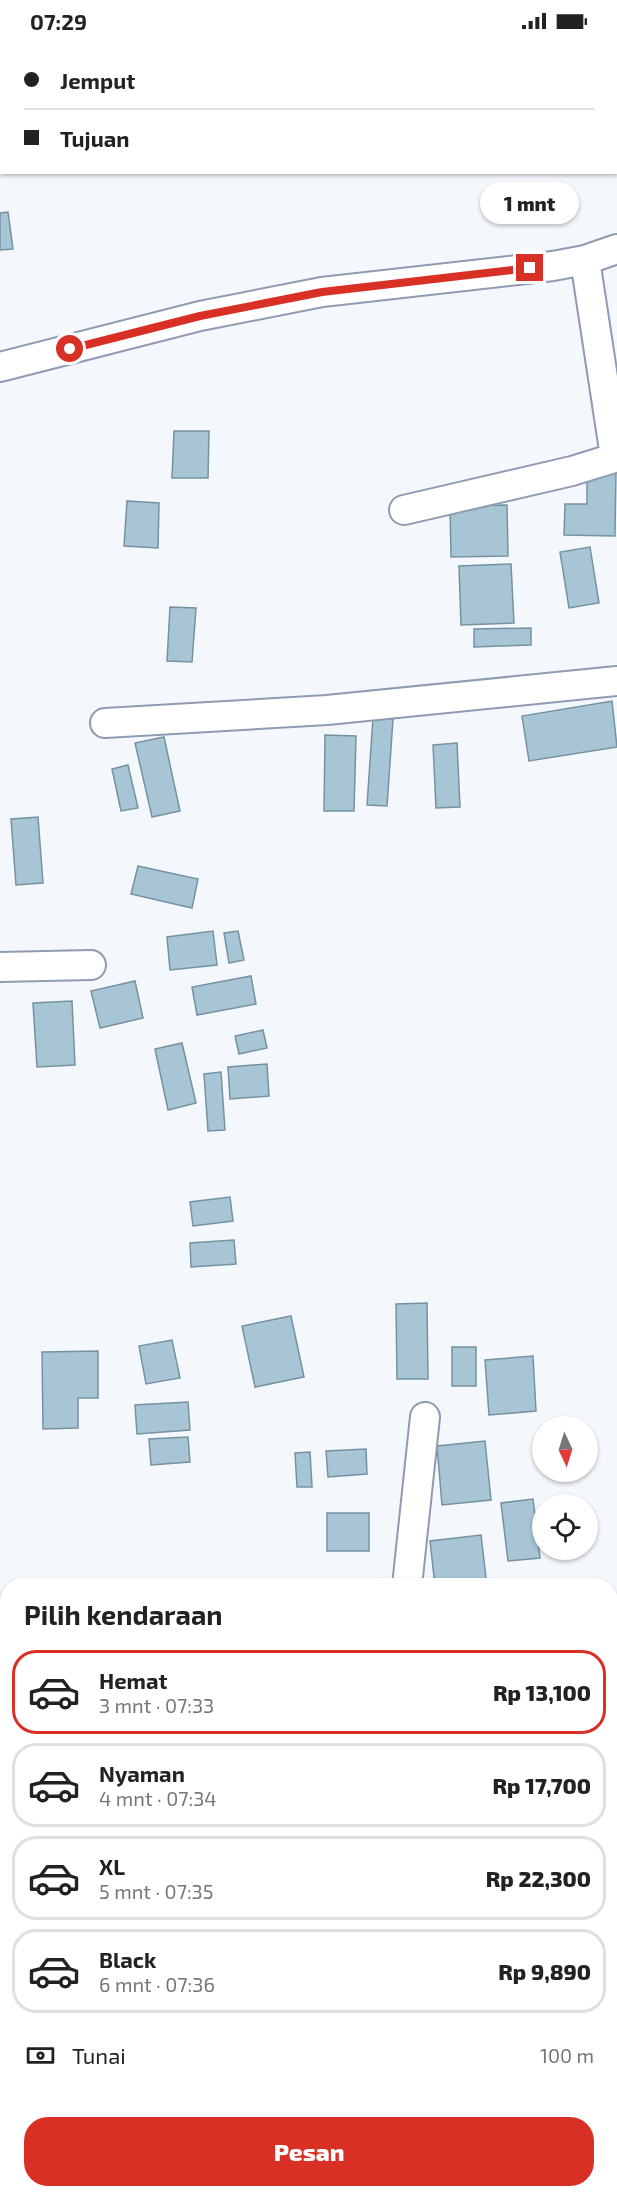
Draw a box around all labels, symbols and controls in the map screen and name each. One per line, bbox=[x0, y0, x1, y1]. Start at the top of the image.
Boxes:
text: 07:29 bbox=[30, 8, 87, 34]
text: Jemput bbox=[60, 67, 135, 93]
text: Tujuan bbox=[60, 125, 129, 151]
callout: 1 mnt bbox=[480, 181, 580, 223]
text: 1 mnt bbox=[504, 191, 555, 215]
route end bbox=[516, 254, 543, 281]
route start bbox=[56, 335, 83, 362]
north arrow bbox=[532, 1416, 598, 1482]
map controls bbox=[532, 1416, 598, 1560]
button: locate bbox=[532, 1494, 598, 1560]
text: Pilih kendaraan bbox=[24, 1598, 223, 1630]
icon: car bbox=[27, 1665, 81, 1719]
text: Hemat bbox=[99, 1667, 168, 1693]
text: Rp 13,100 bbox=[493, 1679, 591, 1705]
text: 3 mnt · 07:33 bbox=[99, 1693, 214, 1717]
icon: car bbox=[27, 1758, 81, 1812]
text: Nyaman bbox=[99, 1760, 185, 1786]
text: Rp 17,700 bbox=[492, 1772, 591, 1798]
text: 4 mnt · 07:34 bbox=[99, 1786, 217, 1810]
icon: car bbox=[27, 1851, 81, 1905]
text: XL bbox=[99, 1853, 125, 1879]
text: Rp 22,300 bbox=[486, 1865, 591, 1891]
text: 5 mnt · 07:35 bbox=[99, 1879, 213, 1903]
icon: car bbox=[27, 1944, 81, 1998]
text: Black bbox=[99, 1946, 156, 1972]
text: Rp 9,890 bbox=[498, 1958, 591, 1984]
text: 6 mnt · 07:36 bbox=[99, 1972, 215, 1996]
icon: cash bbox=[24, 2039, 57, 2072]
text: Tunai bbox=[72, 2042, 126, 2068]
text: 100 m bbox=[540, 2043, 594, 2067]
button: Pesan bbox=[24, 2117, 594, 2186]

